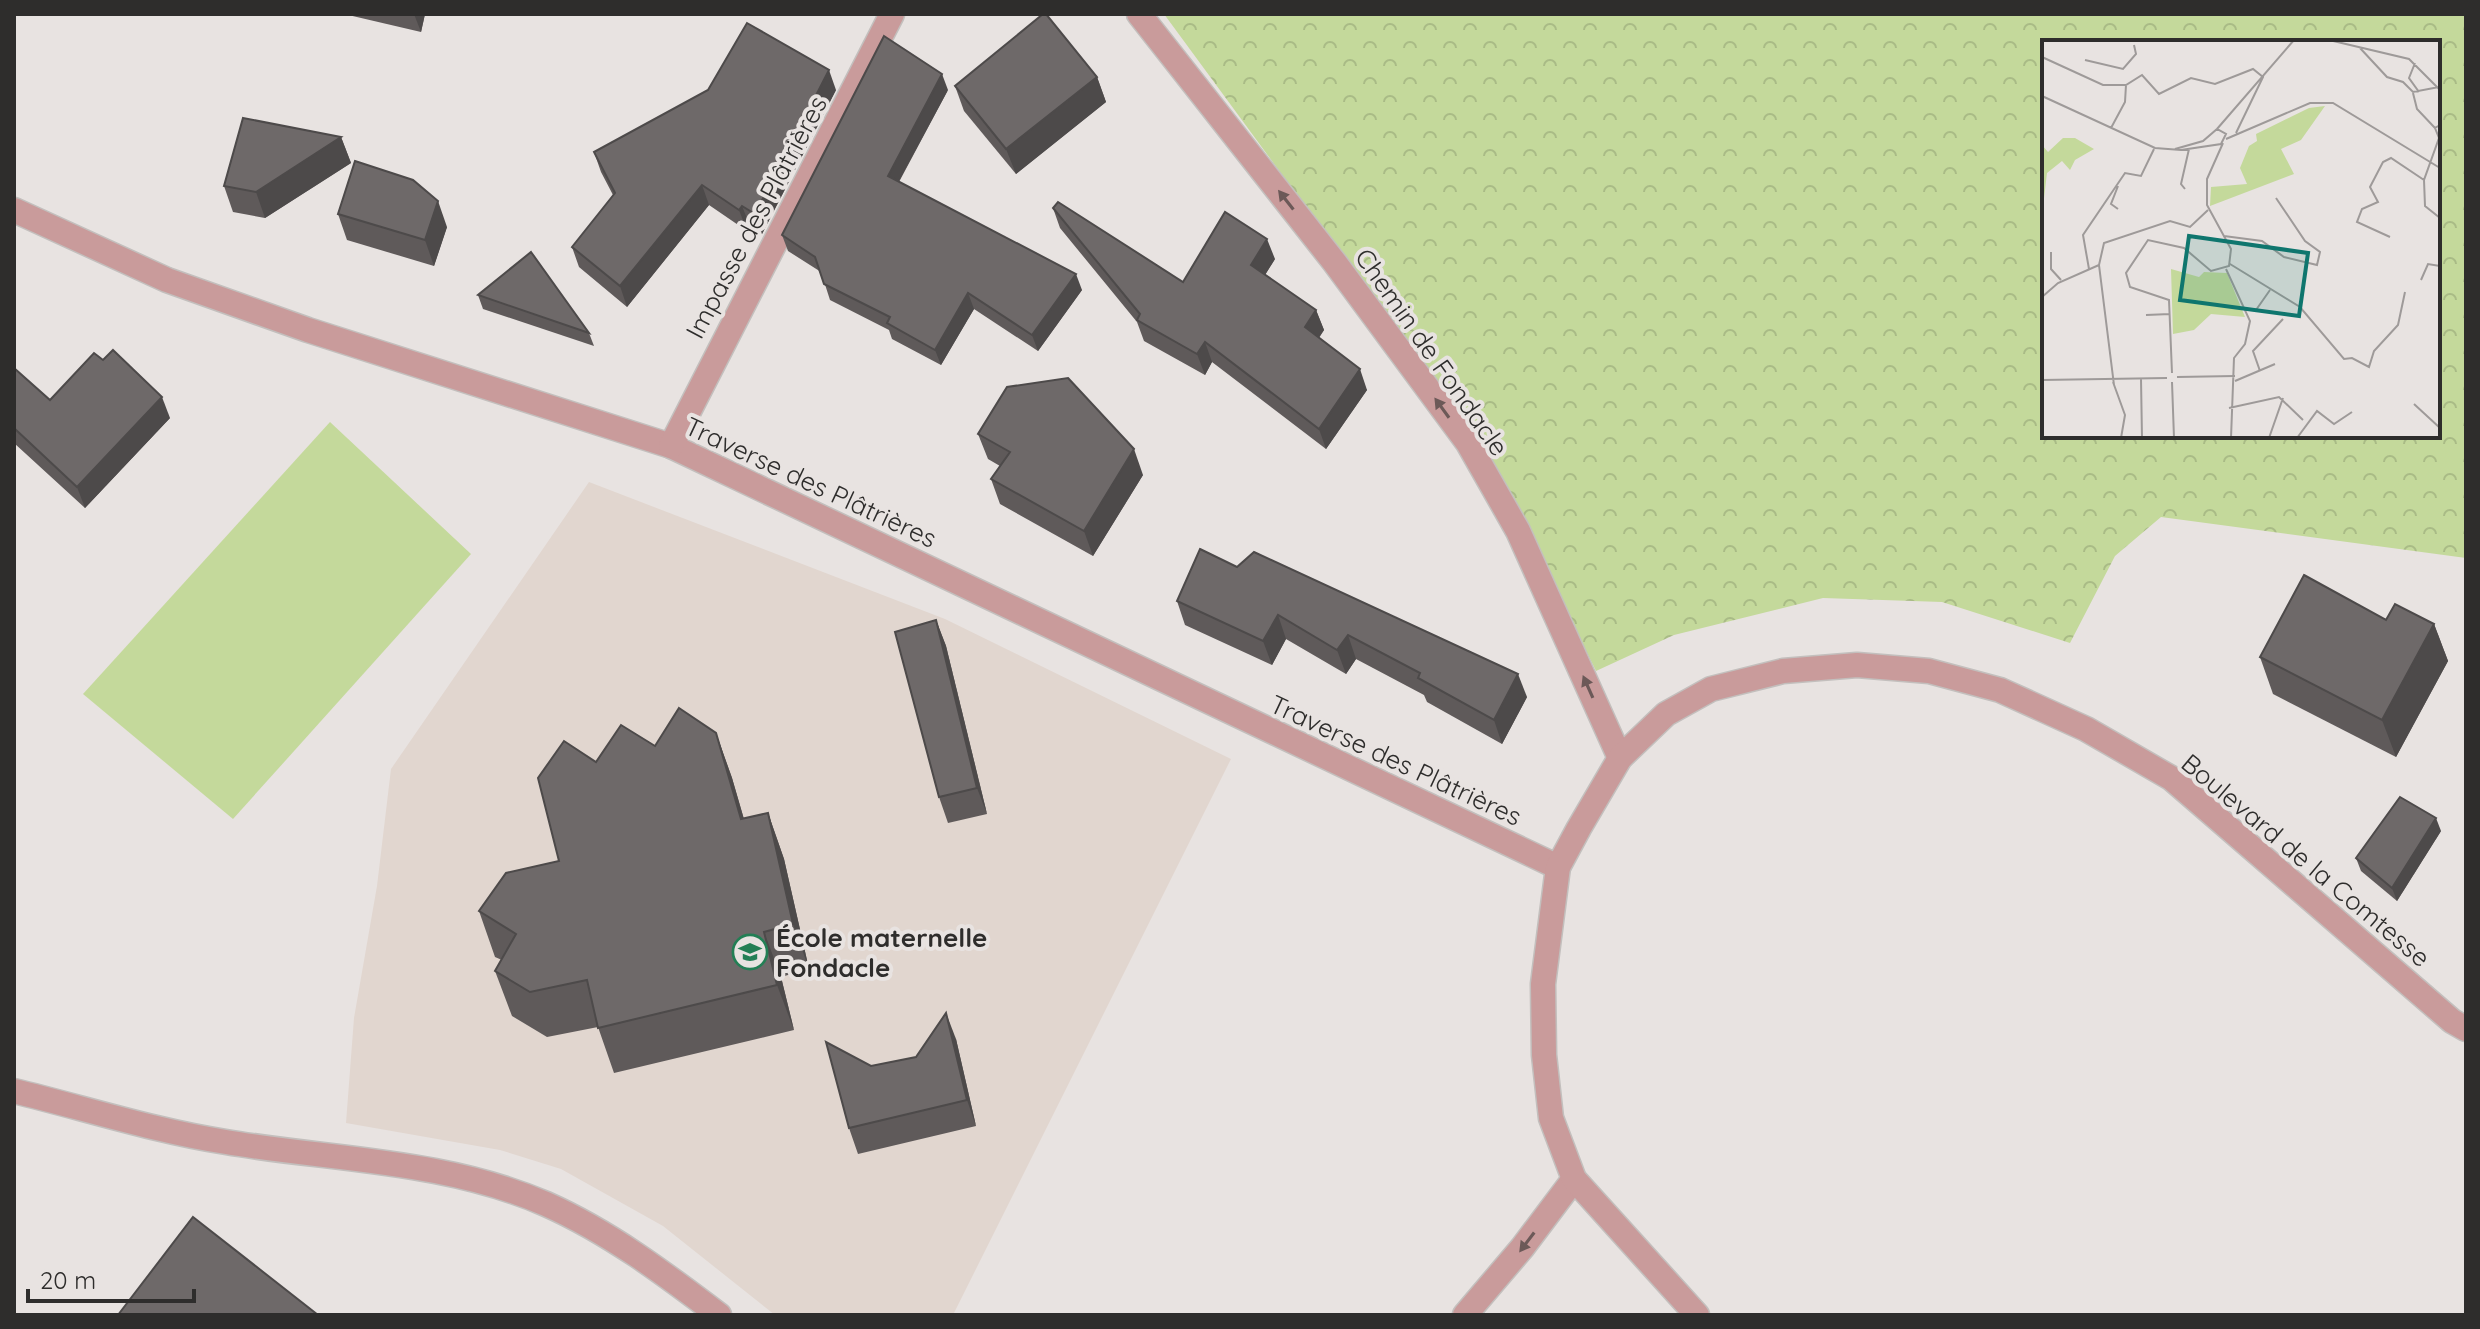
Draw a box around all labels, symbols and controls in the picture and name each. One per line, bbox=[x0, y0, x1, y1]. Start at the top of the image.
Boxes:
inset map bbox=[2042, 40, 2440, 438]
street label: Impasse des Plâtrières bbox=[678, 90, 834, 344]
one-way arrow bbox=[1278, 190, 1294, 210]
street label: Chemin de Fondacle bbox=[1348, 242, 1516, 462]
one-way arrow bbox=[1435, 397, 1450, 418]
street label: Traverse des Plâtrières bbox=[680, 409, 942, 555]
one-way arrow bbox=[1581, 675, 1595, 699]
street label: Traverse des Plâtrières bbox=[1265, 687, 1527, 833]
street label: Boulevard de la Comtesse bbox=[2175, 746, 2437, 974]
place label: École maternelle Fondacle bbox=[776, 921, 987, 984]
school or university icon: École maternelle Fondacle bbox=[731, 933, 769, 971]
one-way arrow bbox=[1519, 1231, 1535, 1252]
scale bar bbox=[28, 1253, 194, 1303]
text: 20 m bbox=[40, 1265, 96, 1295]

